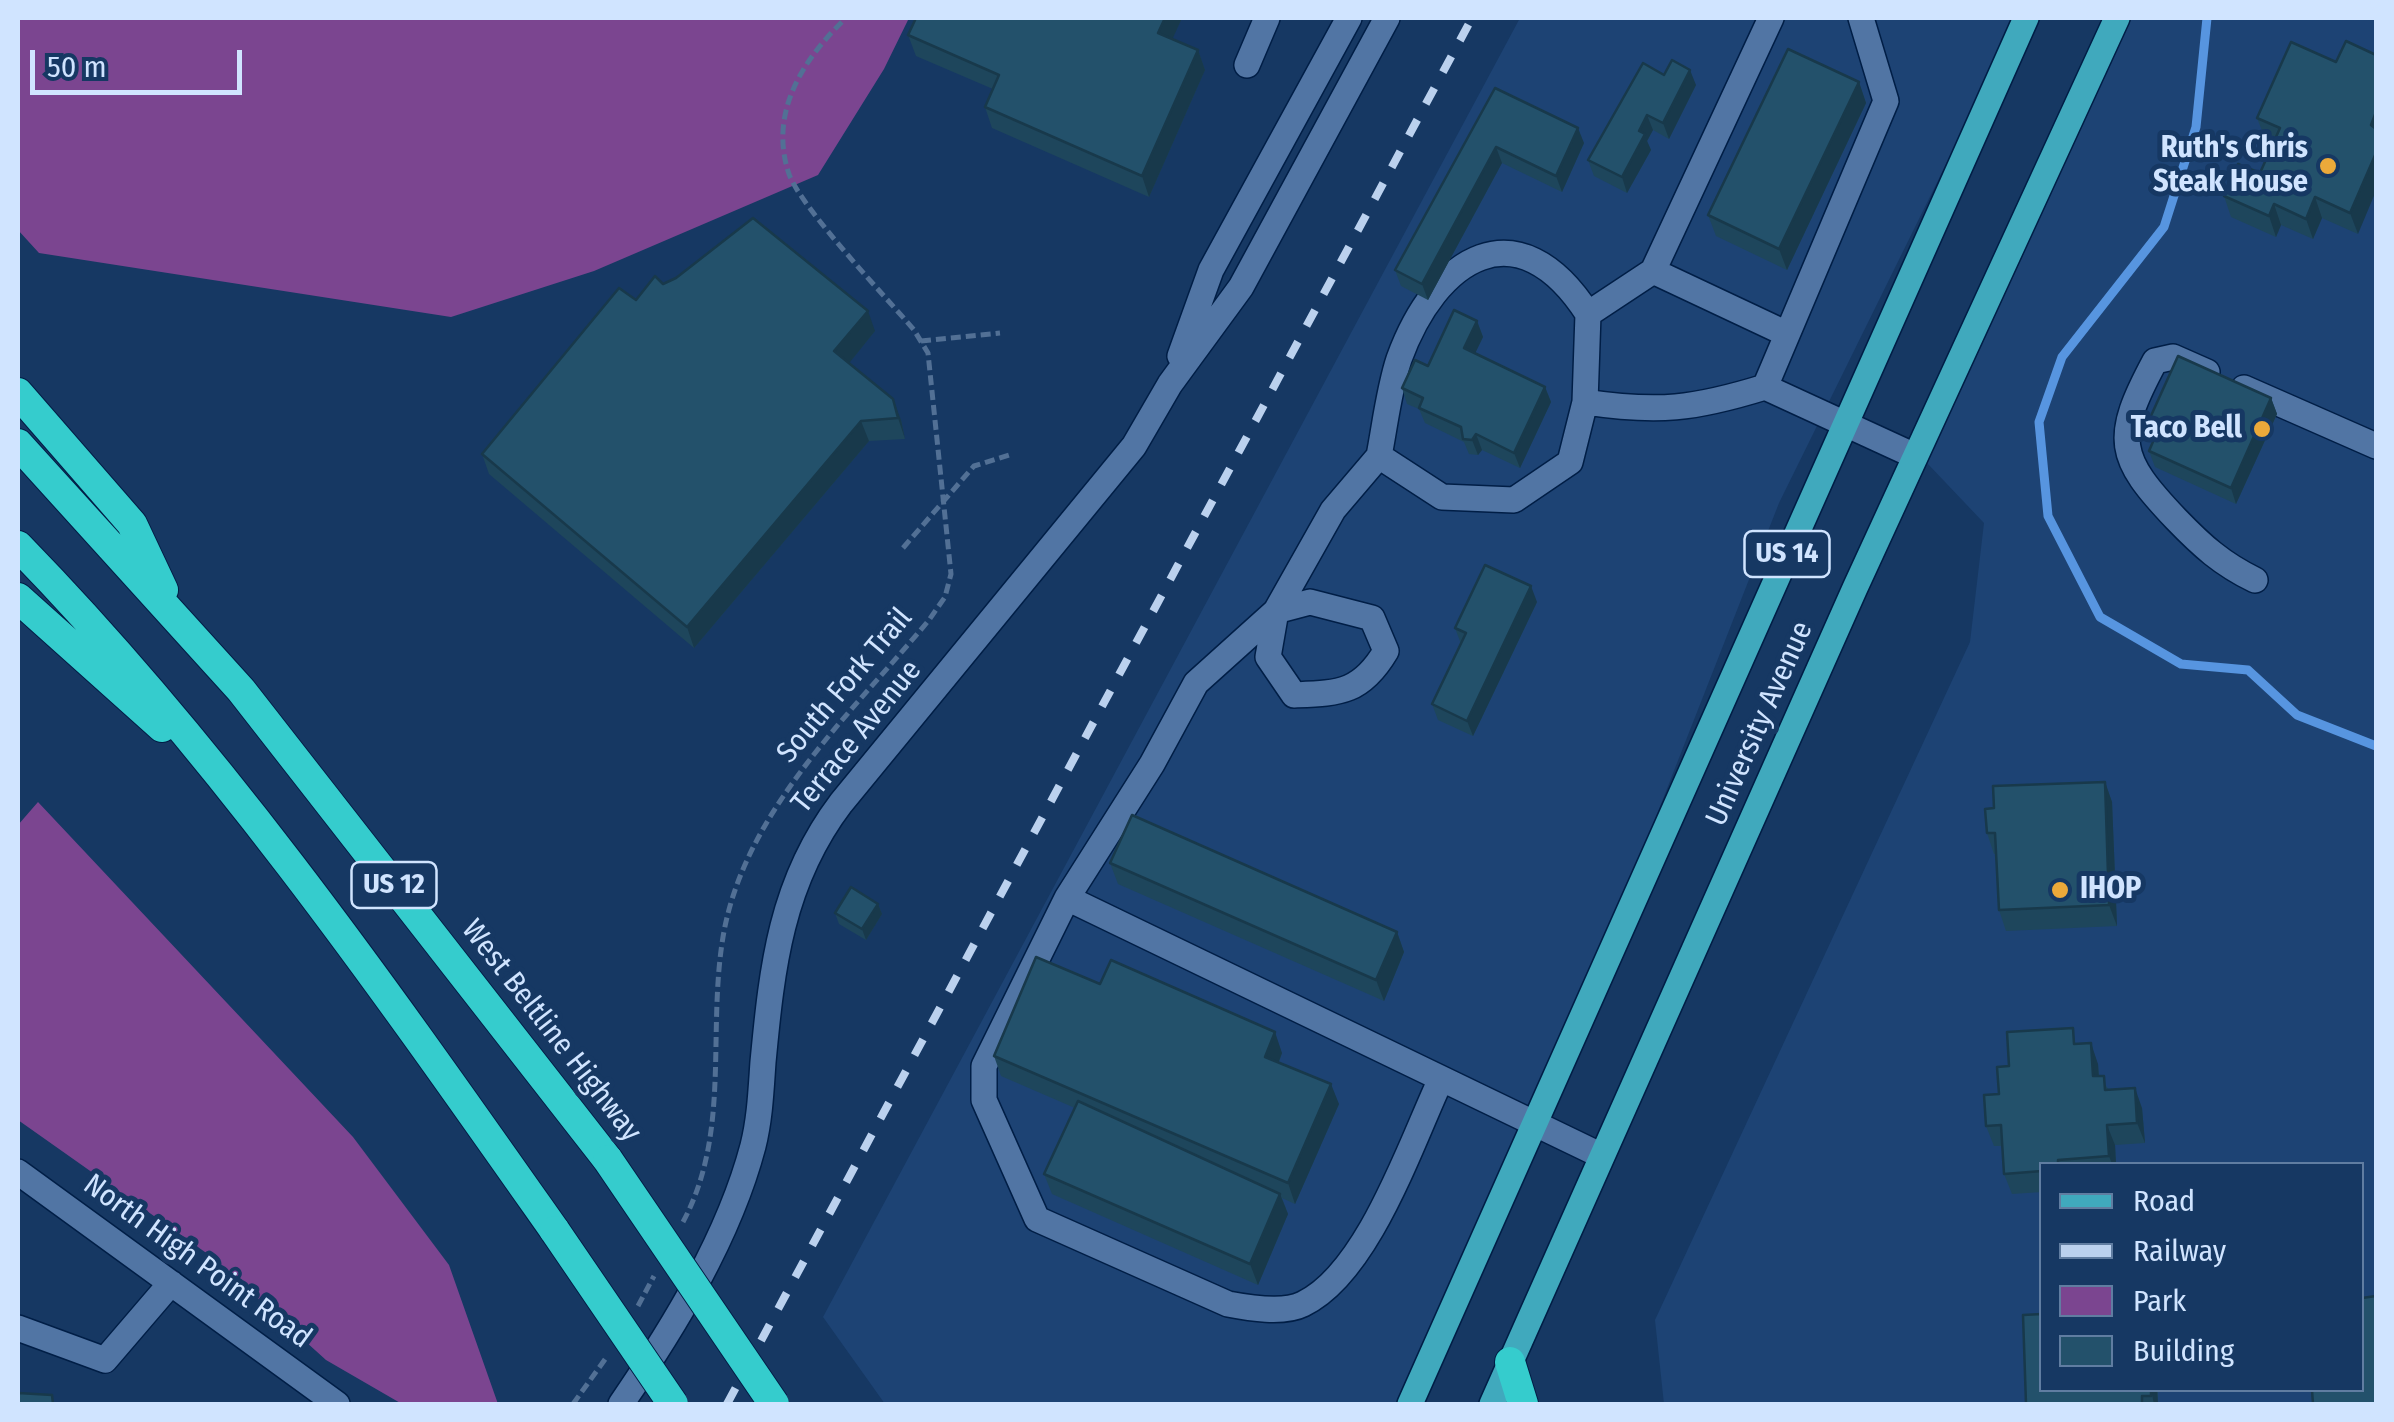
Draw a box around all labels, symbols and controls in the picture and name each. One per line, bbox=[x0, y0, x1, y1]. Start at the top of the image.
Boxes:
scale bar bbox=[35, 30, 248, 92]
text: 50 m bbox=[47, 49, 107, 85]
place label: Ruth's Chris Steak House bbox=[2153, 131, 2308, 202]
marker: Ruth's Chris Steak House bbox=[2317, 155, 2339, 177]
place label: Taco Bell bbox=[2131, 411, 2242, 447]
marker: Taco Bell bbox=[2251, 418, 2273, 440]
road number: US 14 bbox=[1744, 531, 1830, 577]
street label: South Fork Trail bbox=[770, 601, 920, 771]
street label: University Avenue bbox=[1699, 616, 1821, 832]
street label: Terrace Avenue bbox=[784, 653, 930, 821]
road number: US 12 bbox=[352, 862, 436, 908]
place label: IHOP bbox=[2080, 872, 2141, 908]
marker: IHOP bbox=[2049, 879, 2071, 901]
street label: West Beltline Highway bbox=[453, 913, 649, 1149]
legend bbox=[2039, 1162, 2364, 1392]
street label: North High Point Road bbox=[76, 1167, 318, 1357]
text: Road bbox=[2133, 1183, 2195, 1219]
text: Railway bbox=[2133, 1233, 2226, 1269]
text: Park bbox=[2133, 1283, 2186, 1319]
text: Building bbox=[2133, 1333, 2234, 1369]

